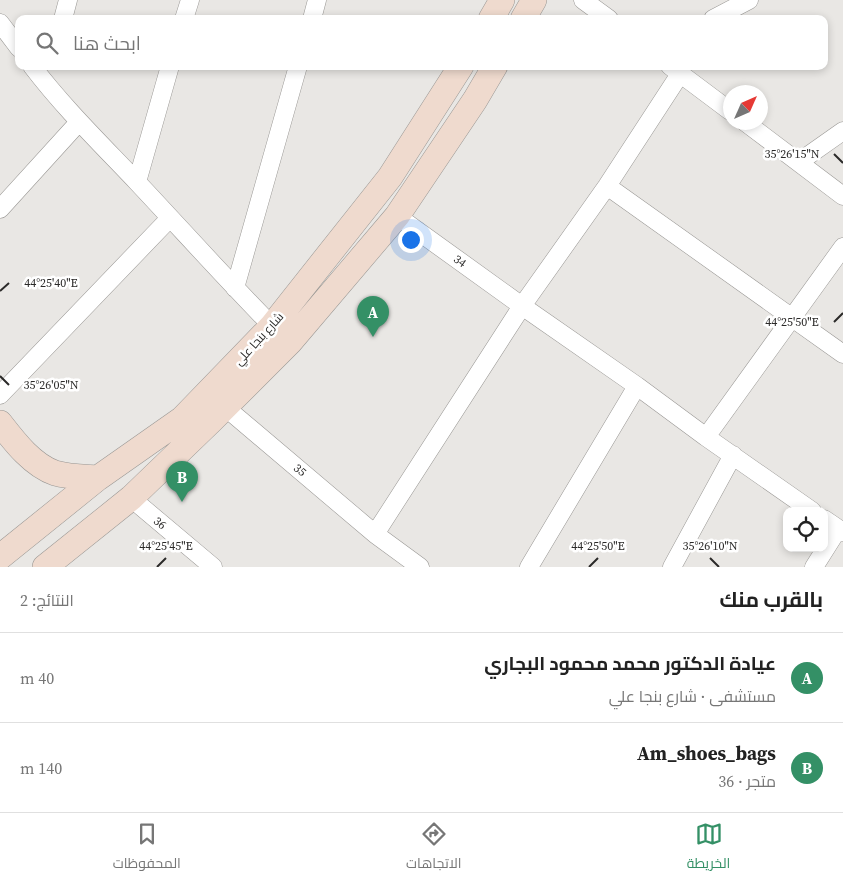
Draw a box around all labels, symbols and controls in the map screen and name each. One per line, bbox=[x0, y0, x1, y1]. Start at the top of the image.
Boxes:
search box bbox=[15, 15, 828, 70]
icon: search bbox=[33, 29, 61, 57]
text: ابحث هنا bbox=[73, 30, 141, 56]
north arrow bbox=[723, 85, 768, 130]
text: 35°26'15"N bbox=[764, 146, 820, 162]
your location bbox=[398, 227, 424, 253]
street label: 34 bbox=[450, 251, 470, 271]
text: 44°25'40"E bbox=[24, 275, 78, 291]
pin: A bbox=[357, 296, 389, 337]
street label: شارع بنجا علي bbox=[231, 309, 289, 370]
text: 44°25'50"E bbox=[765, 314, 819, 330]
text: 35°26'05"N bbox=[23, 377, 79, 393]
street label: 35 bbox=[290, 460, 310, 480]
pin: B bbox=[166, 461, 198, 502]
map controls bbox=[783, 507, 828, 552]
button: locate bbox=[783, 507, 828, 552]
street label: 36 bbox=[150, 513, 170, 533]
text: 44°25'45"E bbox=[139, 538, 193, 554]
text: 44°25'50"E bbox=[571, 538, 625, 554]
text: 35°26'10"N bbox=[682, 538, 738, 554]
text: بالقرب منك bbox=[719, 585, 823, 614]
text: النتائج: 2 bbox=[20, 589, 74, 611]
text: عيادة الدكتور محمد محمود البجاري bbox=[484, 650, 776, 676]
text: 40 m bbox=[20, 667, 54, 689]
text: A bbox=[802, 667, 812, 689]
text: مستشفى · شارع بنجا علي bbox=[609, 685, 776, 707]
text: Am_shoes_bags bbox=[637, 740, 776, 766]
text: 140 m bbox=[20, 757, 62, 779]
text: B bbox=[802, 757, 812, 779]
text: متجر · 36 bbox=[718, 770, 776, 792]
tab: المحفوظات bbox=[113, 820, 181, 876]
tab: الاتجاهات bbox=[406, 820, 461, 876]
tab: الخريطة bbox=[687, 820, 730, 876]

